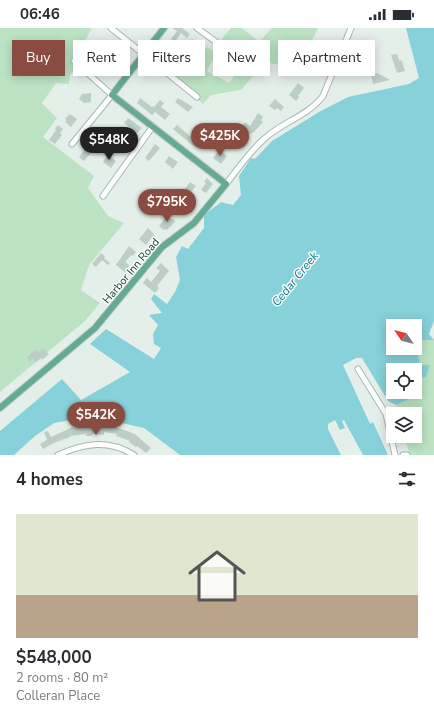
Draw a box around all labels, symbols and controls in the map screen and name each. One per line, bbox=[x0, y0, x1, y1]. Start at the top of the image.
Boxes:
text: 06:46 bbox=[20, 4, 60, 24]
chip: Buy bbox=[12, 40, 65, 76]
chip: Rent bbox=[73, 40, 130, 76]
chip: Filters bbox=[138, 40, 205, 76]
chip: New bbox=[213, 40, 270, 76]
chip: Apartment bbox=[278, 40, 375, 76]
pin: $425K bbox=[192, 123, 248, 157]
pin: $548K bbox=[81, 127, 137, 161]
text: $425K bbox=[200, 127, 240, 145]
text: $548K bbox=[89, 131, 129, 149]
pin: $795K bbox=[139, 189, 195, 223]
text: $795K bbox=[147, 193, 187, 211]
street label: Harbor Inn Road bbox=[99, 235, 163, 307]
water label: Cedar Creek bbox=[268, 248, 323, 310]
north arrow bbox=[386, 319, 422, 355]
map controls bbox=[386, 319, 422, 443]
button: locate bbox=[386, 363, 422, 399]
pin: $542K bbox=[68, 402, 124, 436]
text: $542K bbox=[76, 406, 116, 424]
button: layers bbox=[386, 407, 422, 443]
text: 4 homes bbox=[16, 468, 83, 491]
icon: filters bbox=[396, 468, 418, 490]
icon: home bbox=[181, 540, 253, 612]
text: $548,000 bbox=[16, 646, 92, 669]
text: 2 rooms · 80 m² bbox=[16, 669, 108, 687]
text: Colleran Place bbox=[16, 687, 100, 705]

